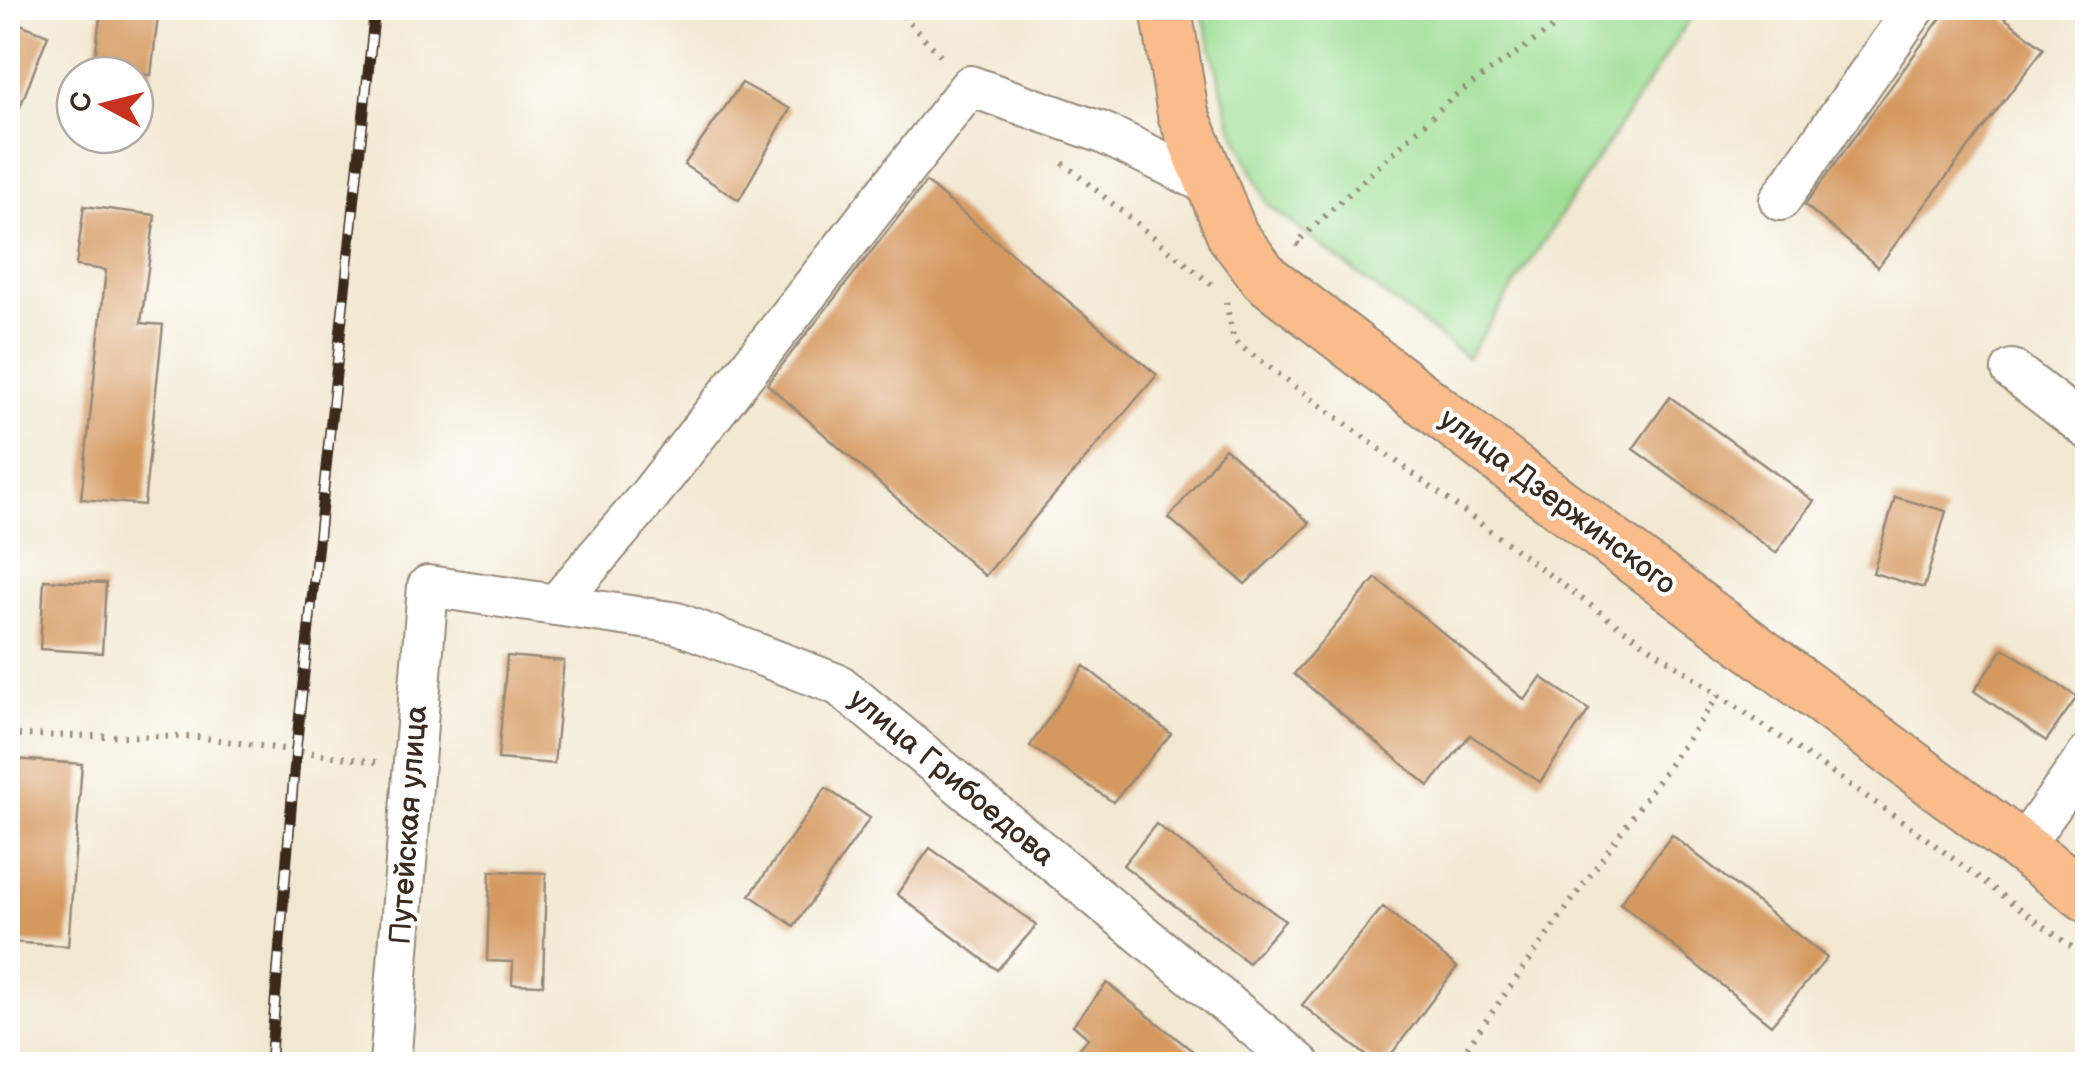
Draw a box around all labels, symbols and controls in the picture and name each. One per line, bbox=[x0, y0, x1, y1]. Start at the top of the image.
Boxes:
north arrow bbox=[55, 55, 155, 155]
text: С bbox=[64, 90, 99, 114]
street label: улица Дзержинского bbox=[1432, 401, 1683, 603]
street label: улица Грибоедова bbox=[841, 681, 1062, 874]
street label: Путейская улица bbox=[383, 704, 435, 946]

